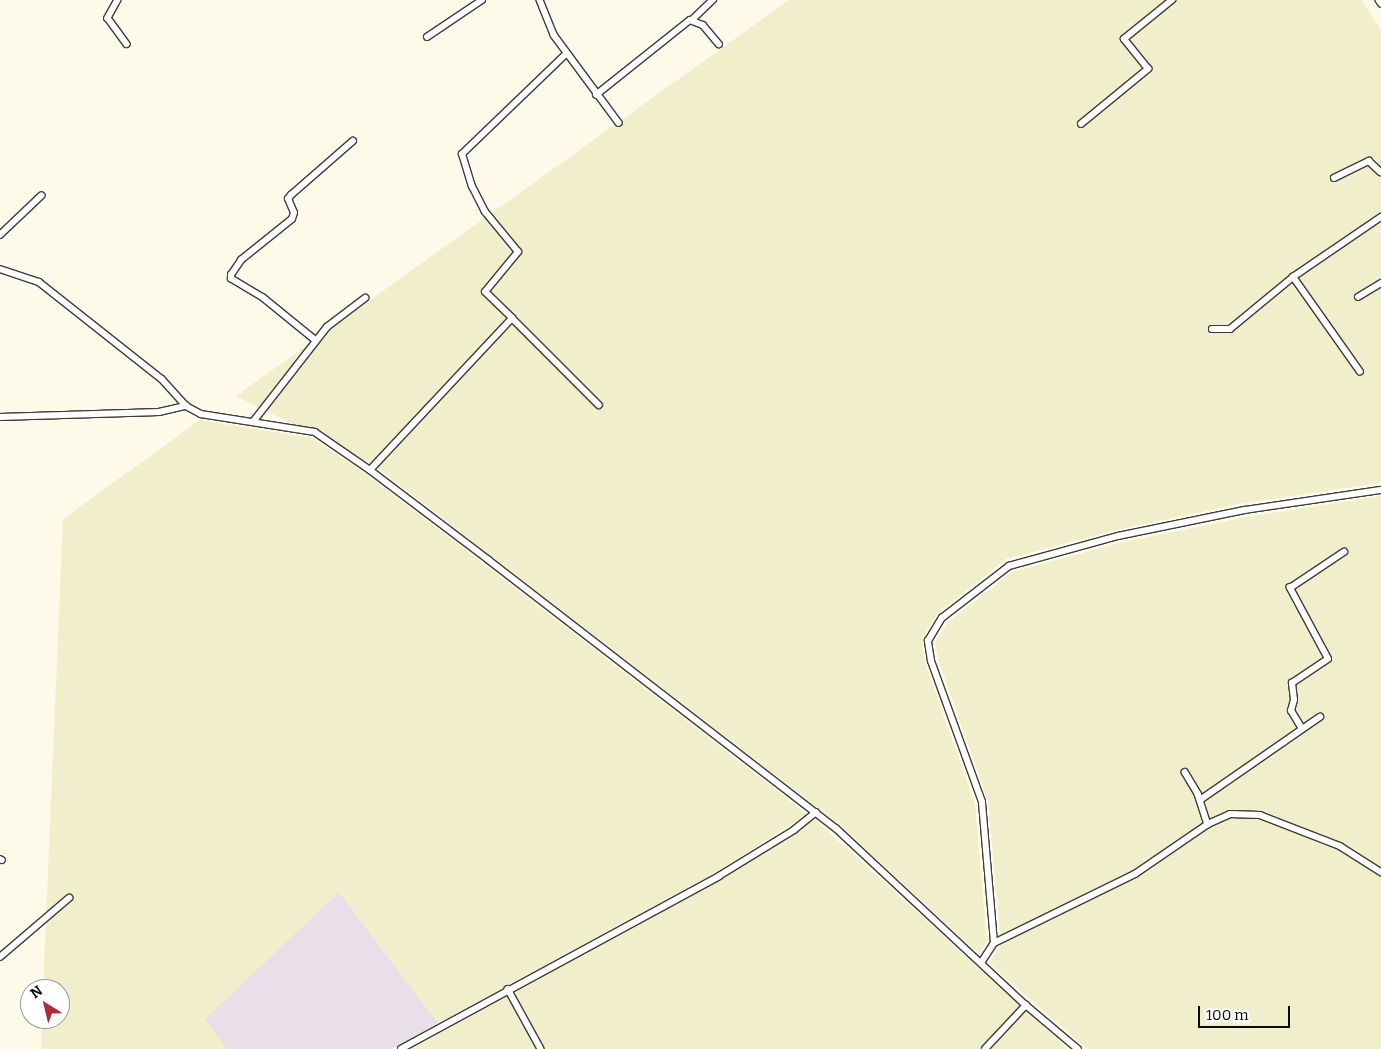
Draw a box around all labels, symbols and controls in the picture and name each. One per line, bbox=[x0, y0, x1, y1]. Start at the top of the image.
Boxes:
north arrow bbox=[20, 979, 70, 1029]
text: N bbox=[27, 982, 46, 1002]
scale bar bbox=[1201, 996, 1294, 1028]
text: 100 m bbox=[1206, 1006, 1249, 1024]

